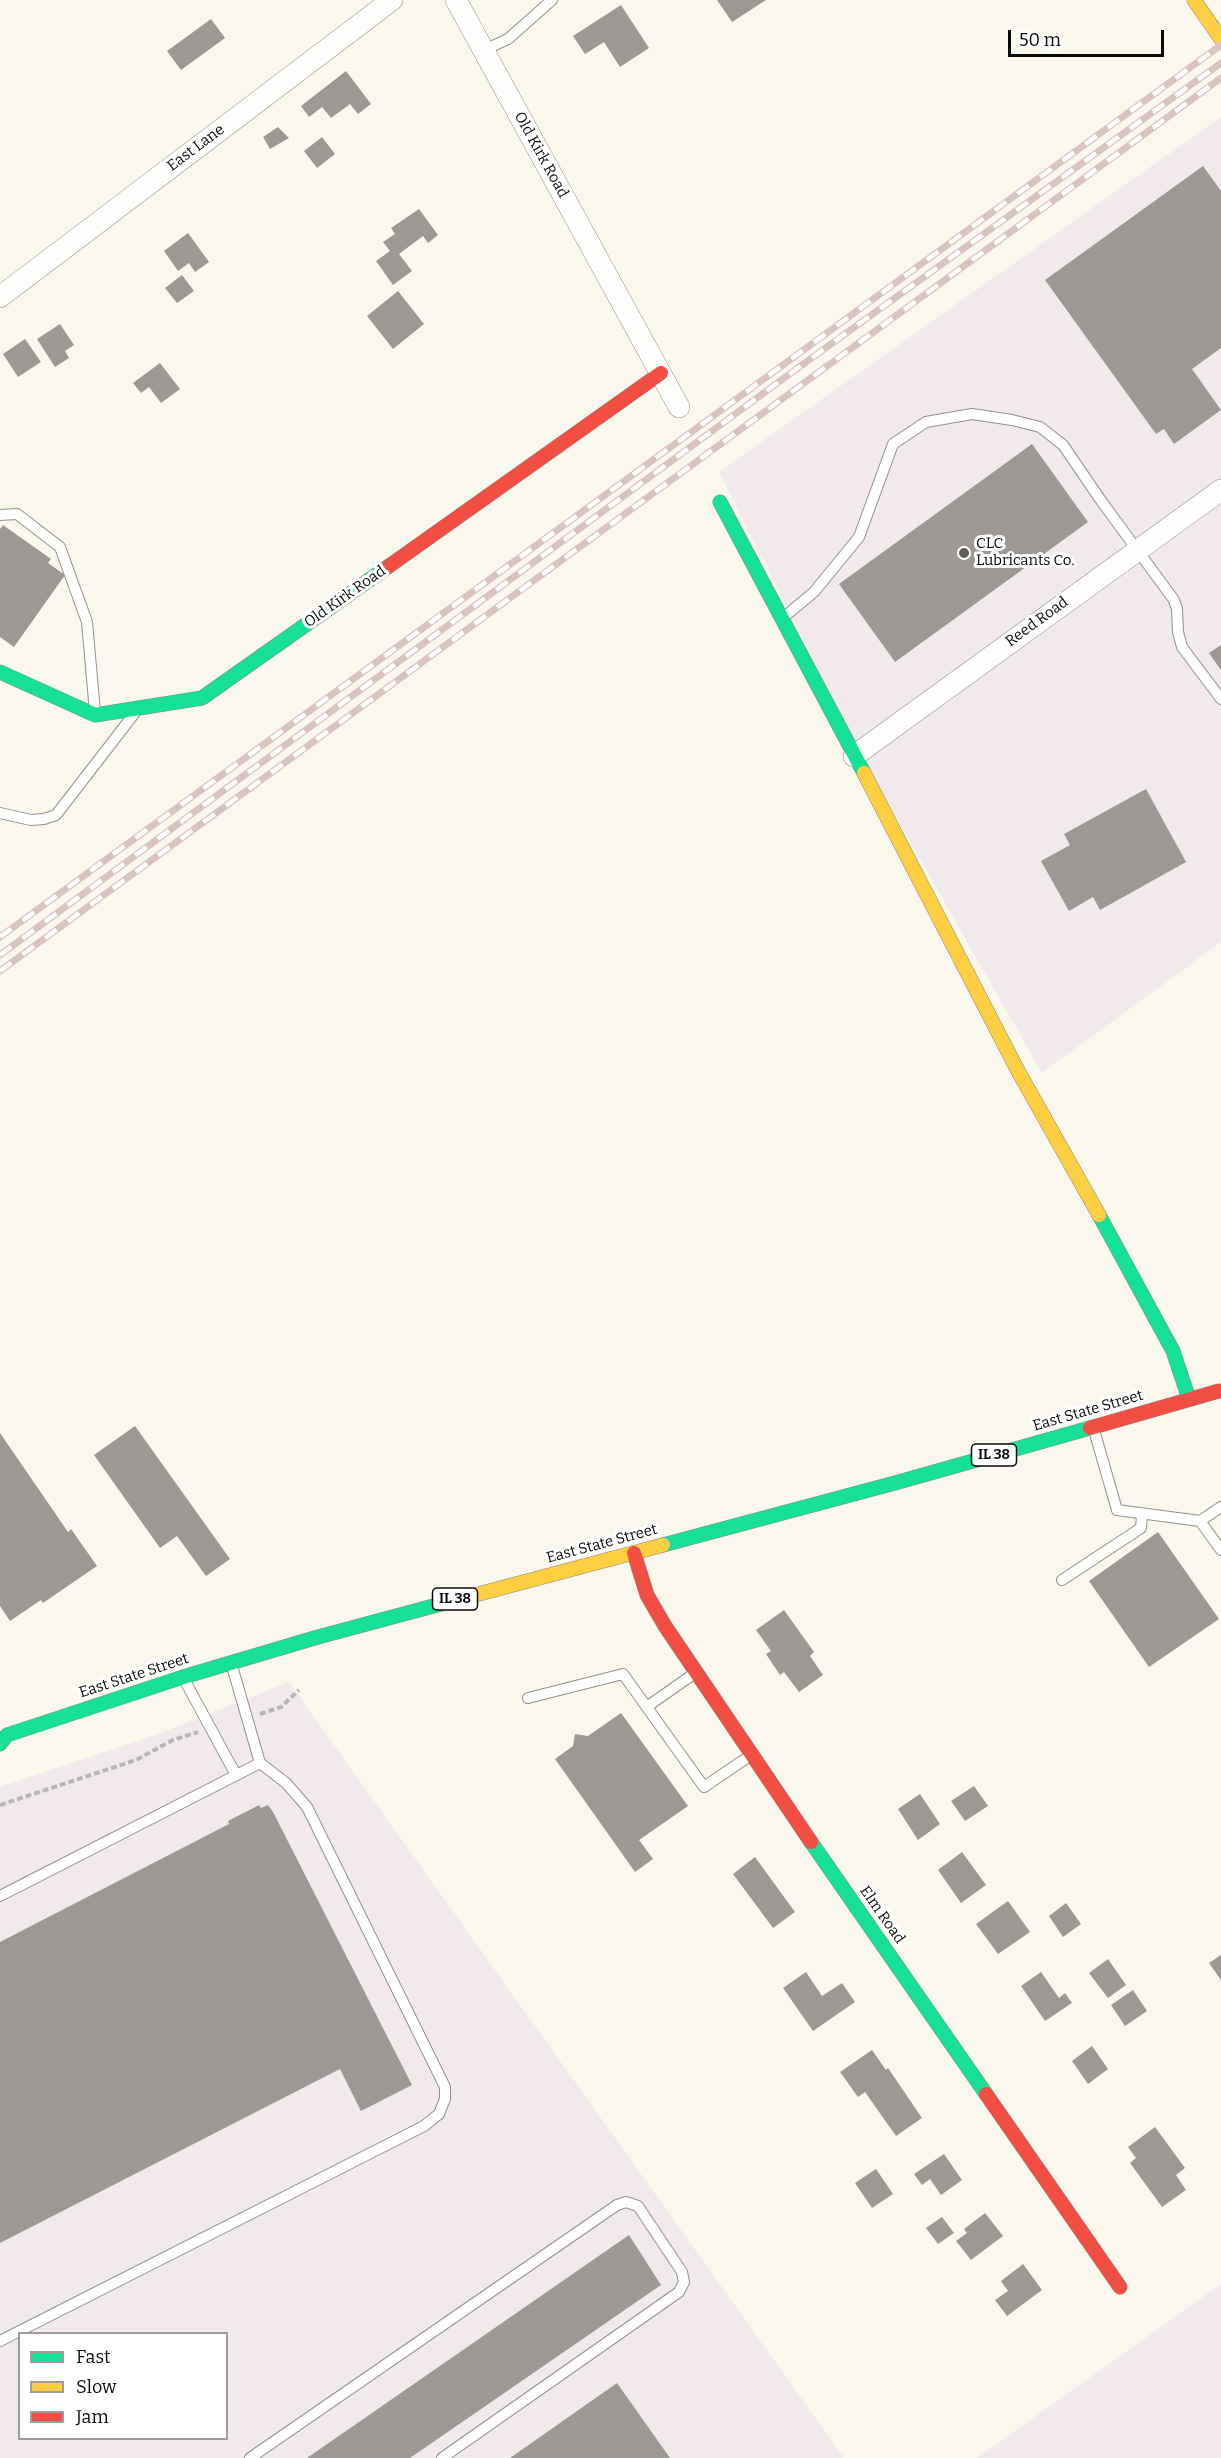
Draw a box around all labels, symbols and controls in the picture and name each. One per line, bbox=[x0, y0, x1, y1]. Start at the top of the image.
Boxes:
scale bar bbox=[1011, 18, 1167, 56]
text: 50 m bbox=[1019, 29, 1061, 51]
street label: Old Kirk Road bbox=[510, 109, 572, 201]
street label: East Lane bbox=[164, 121, 228, 175]
place label: CLC Lubricants Co. bbox=[976, 535, 1074, 570]
marker: CLC Lubricants Co. bbox=[957, 546, 971, 560]
street label: Old Kirk Road bbox=[301, 562, 389, 632]
street label: Reed Road bbox=[1002, 593, 1072, 651]
street label: East State Street bbox=[1031, 1387, 1145, 1435]
road number: IL 38 bbox=[972, 1444, 1016, 1466]
street label: East State Street bbox=[545, 1521, 659, 1567]
road number: IL 38 bbox=[432, 1588, 478, 1610]
street label: East State Street bbox=[77, 1650, 191, 1702]
street label: Elm Road bbox=[856, 1883, 908, 1947]
legend bbox=[18, 2332, 228, 2440]
text: Fast bbox=[76, 2346, 111, 2368]
text: Slow bbox=[76, 2376, 116, 2398]
text: Jam bbox=[76, 2406, 109, 2428]

